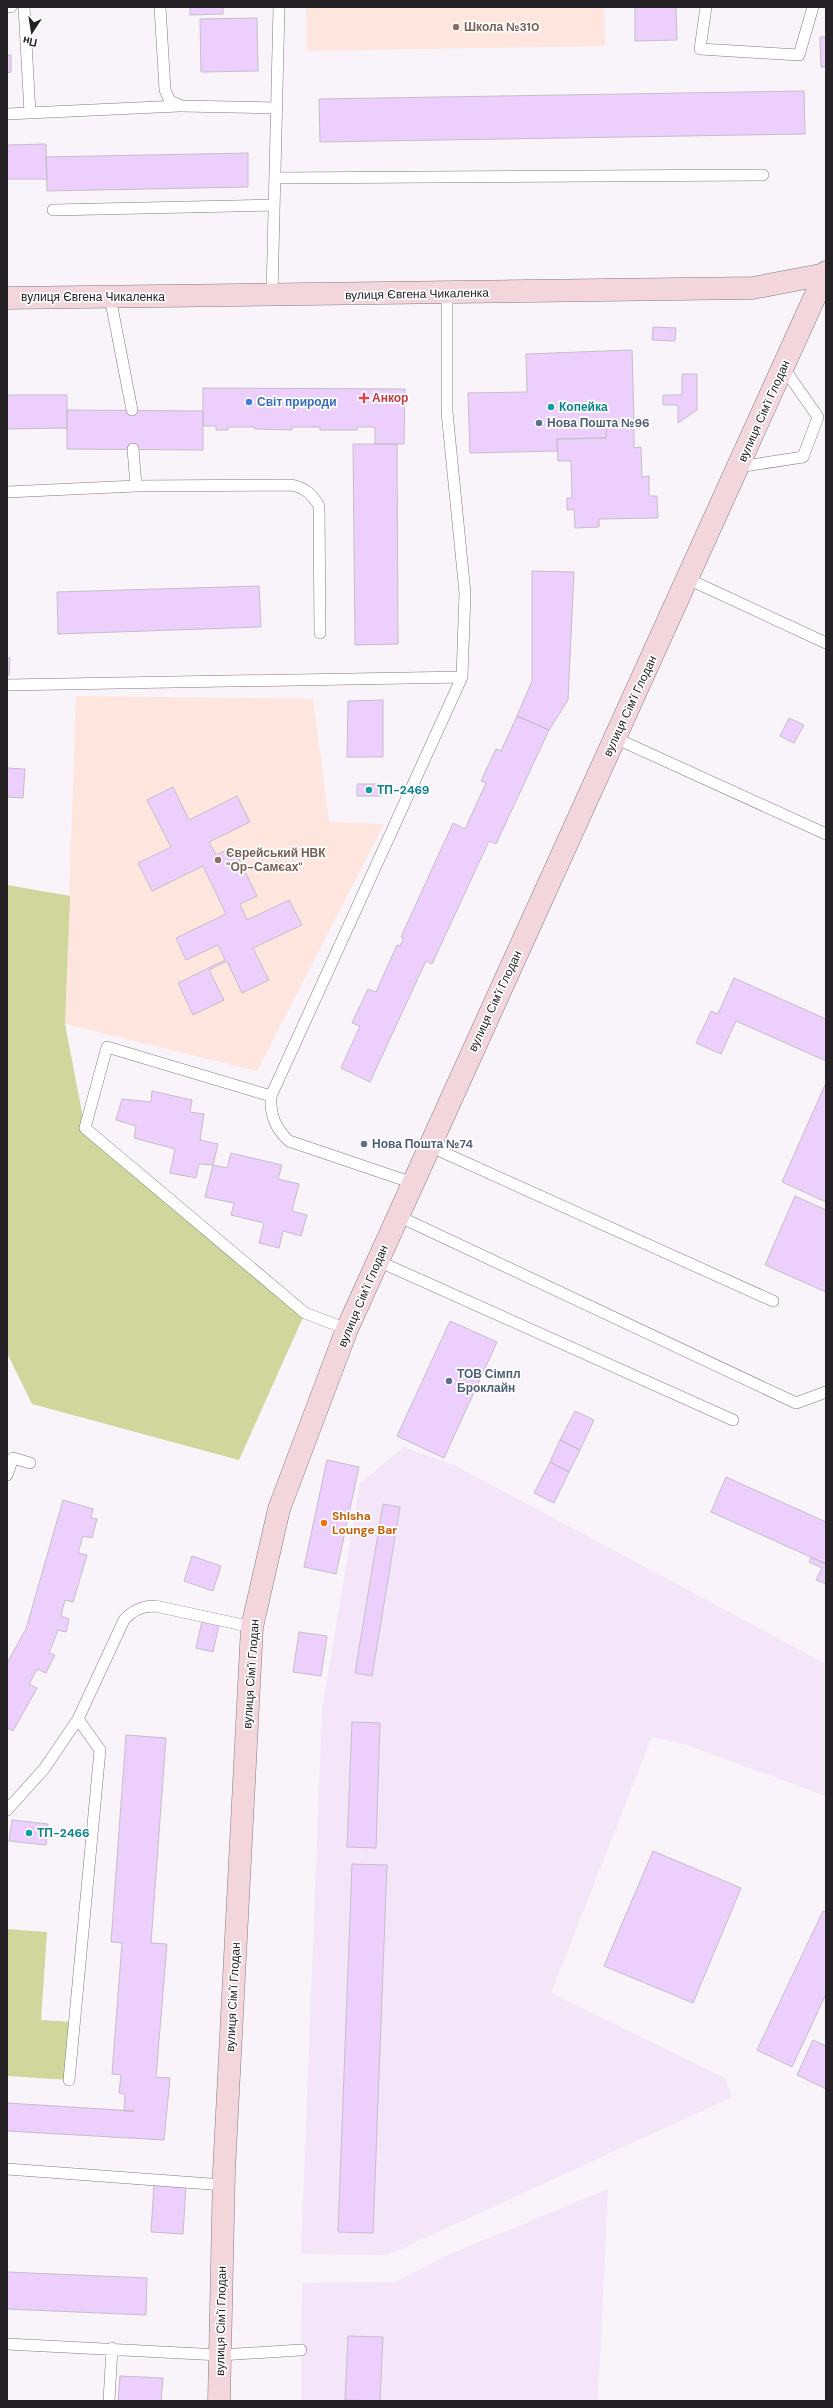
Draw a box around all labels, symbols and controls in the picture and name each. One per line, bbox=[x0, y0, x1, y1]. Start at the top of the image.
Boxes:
north arrow bbox=[12, 12, 52, 52]
place label: Школа №310 bbox=[464, 19, 539, 35]
marker: Школа №310 bbox=[451, 22, 461, 32]
text: Пн bbox=[21, 33, 38, 50]
street label: вулиця Євгена Чикаленка bbox=[345, 285, 489, 303]
street label: вулиця Євгена Чикаленка bbox=[21, 289, 165, 305]
street label: вулиця Сім'ї Глодан bbox=[734, 358, 794, 464]
place label: Анкор bbox=[372, 390, 408, 406]
marker: Анкор bbox=[359, 393, 369, 403]
place label: Світ природи bbox=[257, 394, 337, 410]
marker: Світ природи bbox=[244, 397, 254, 407]
place label: Копейка bbox=[559, 399, 608, 415]
marker: Копейка bbox=[546, 402, 556, 412]
place label: Нова Пошта №96 bbox=[547, 415, 650, 431]
marker: Нова Пошта №96 bbox=[534, 418, 544, 428]
street label: вулиця Сім'ї Глодан bbox=[600, 653, 660, 759]
place label: ТП-2469 bbox=[377, 782, 430, 798]
marker: ТП-2469 bbox=[364, 785, 374, 795]
place label: Єврейський НВК "Ор-Самєах" bbox=[226, 845, 326, 875]
marker: Єврейський НВК "Ор-Самєах" bbox=[213, 855, 223, 865]
street label: вулиця Сім'ї Глодан bbox=[465, 948, 525, 1054]
place label: Нова Пошта №74 bbox=[372, 1136, 473, 1152]
marker: Нова Пошта №74 bbox=[359, 1139, 369, 1149]
street label: вулиця Сім'ї Глодан bbox=[334, 1242, 392, 1350]
place label: ТОВ Сімпл Броклайн bbox=[457, 1366, 521, 1396]
marker: ТОВ Сімпл Броклайн bbox=[444, 1376, 454, 1386]
place label: Shisha Lounge Bar bbox=[332, 1508, 397, 1538]
marker: Shisha Lounge Bar bbox=[319, 1518, 329, 1528]
street label: вулиця Сім'ї Глодан bbox=[239, 1619, 263, 1729]
place label: ТП-2466 bbox=[37, 1825, 90, 1841]
marker: ТП-2466 bbox=[24, 1828, 34, 1838]
street label: вулиця Сім'ї Глодан bbox=[222, 1942, 244, 2052]
street label: вулиця Сім'ї Глодан bbox=[212, 2266, 230, 2376]

